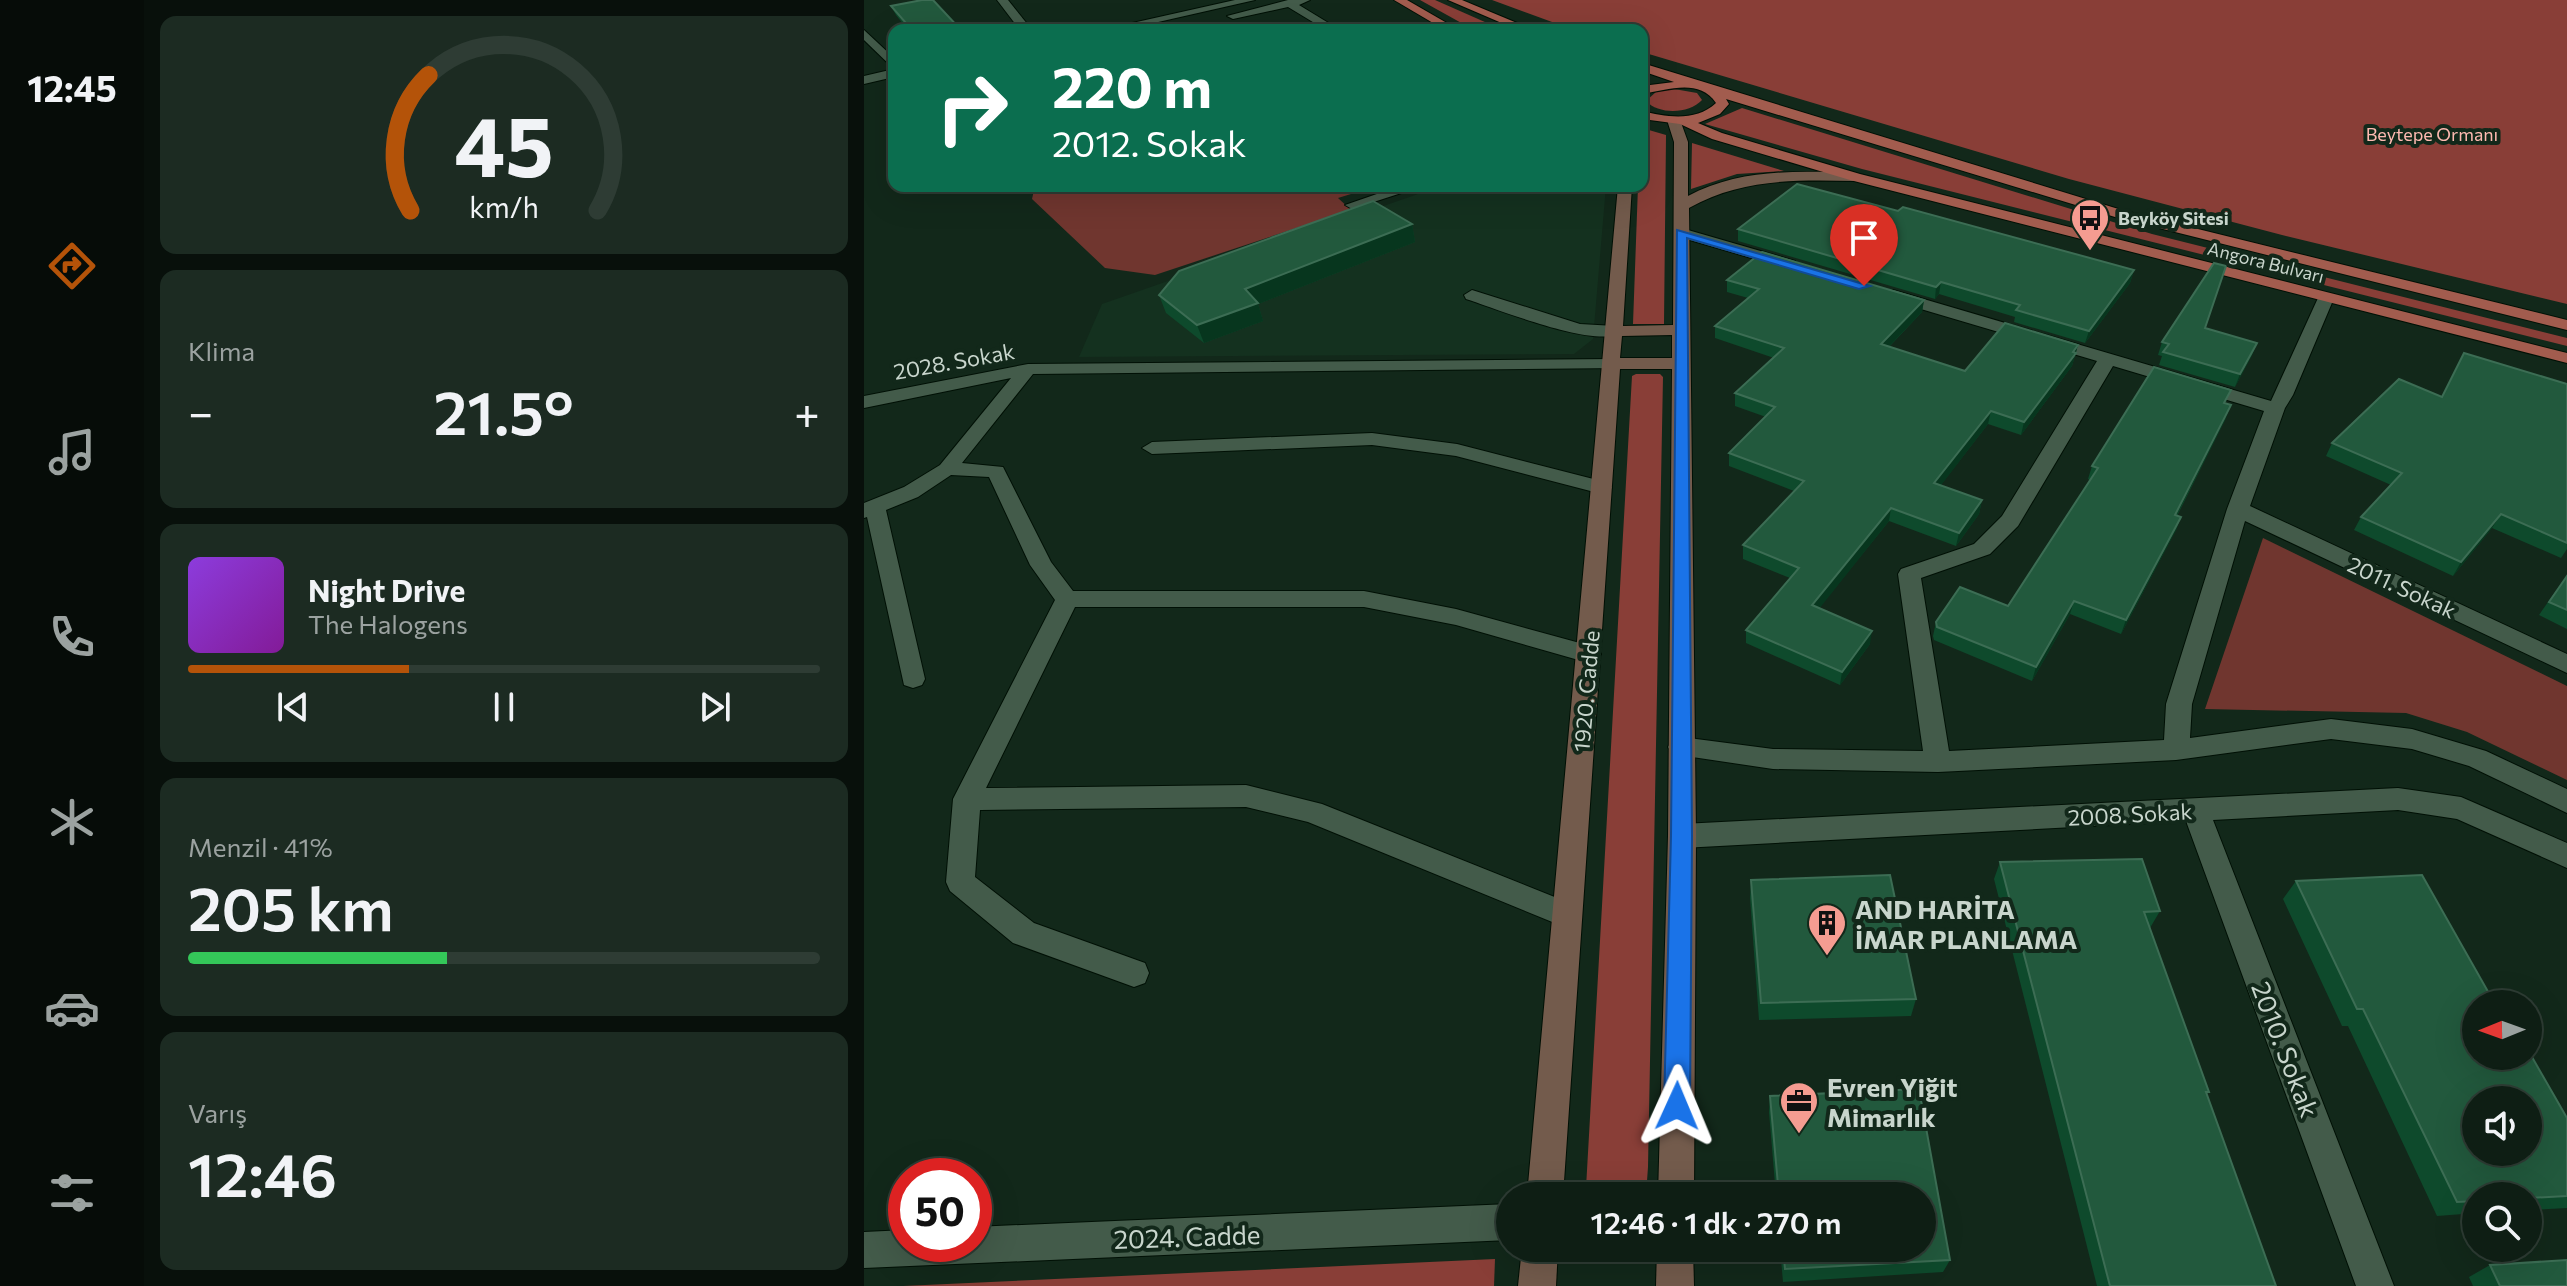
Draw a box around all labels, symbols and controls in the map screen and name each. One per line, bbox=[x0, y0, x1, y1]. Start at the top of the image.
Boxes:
text: 220 m bbox=[1052, 51, 1212, 120]
icon: right bbox=[920, 56, 1024, 160]
text: 12:45 bbox=[27, 65, 117, 109]
text: 45 bbox=[454, 92, 554, 194]
text: 2012. Sokak bbox=[1052, 120, 1247, 164]
park label: Beytepe Ormanı bbox=[2366, 123, 2498, 145]
text: km/h bbox=[469, 189, 539, 224]
bus stop icon: Beyköy Sitesi bbox=[2069, 197, 2111, 252]
pin bbox=[1830, 204, 1898, 286]
place label: Beyköy Sitesi bbox=[2118, 207, 2229, 229]
icon: arrive bbox=[1842, 216, 1886, 260]
street label: Angora Bulvarı bbox=[2205, 237, 2327, 287]
icon: directions bbox=[44, 238, 100, 294]
text: Klima bbox=[188, 335, 255, 366]
street label: 2028. Sokak bbox=[891, 337, 1017, 385]
text: 21.5° bbox=[433, 374, 574, 447]
text: − bbox=[188, 384, 213, 438]
text: + bbox=[794, 384, 820, 438]
icon: music bbox=[44, 424, 100, 480]
street label: 2011. Sokak bbox=[2344, 550, 2460, 624]
text: Night Drive bbox=[308, 571, 465, 608]
text: The Halogens bbox=[308, 608, 468, 639]
icon: phone bbox=[44, 609, 100, 665]
street label: 1920. Cadde bbox=[1567, 629, 1605, 753]
icon: previous bbox=[271, 685, 315, 729]
icon: pause bbox=[482, 685, 526, 729]
icon: next bbox=[693, 685, 737, 729]
icon: climate bbox=[44, 794, 100, 850]
street label: 2008. Sokak bbox=[2067, 797, 2193, 831]
text: Menzil · 41% bbox=[188, 831, 333, 862]
text: 205 km bbox=[188, 870, 394, 943]
place label: AND HARİTA İMAR PLANLAMA bbox=[1855, 893, 2078, 954]
building icon: AND HARİTA İMAR PLANLAMA bbox=[1806, 902, 1848, 957]
street label: 2010. Sokak bbox=[2246, 977, 2326, 1121]
icon: car bbox=[44, 980, 100, 1036]
north arrow bbox=[2462, 990, 2542, 1070]
map controls bbox=[2462, 990, 2542, 1262]
position arrow bbox=[1635, 1064, 1719, 1148]
place label: Evren Yiğit Mimarlık bbox=[1827, 1071, 1958, 1132]
office icon: Evren Yiğit Mimarlık bbox=[1778, 1080, 1820, 1135]
button: sound bbox=[2462, 1086, 2542, 1166]
text: Varış bbox=[188, 1097, 247, 1128]
text: 12:46 bbox=[188, 1136, 337, 1209]
speed limit sign: 50 bbox=[888, 1158, 992, 1262]
icon: filters bbox=[44, 1165, 100, 1221]
button: search bbox=[2462, 1182, 2542, 1262]
text: 12:46 · 1 dk · 270 m bbox=[1591, 1203, 1841, 1240]
street label: 2024. Cadde bbox=[1113, 1218, 1261, 1254]

